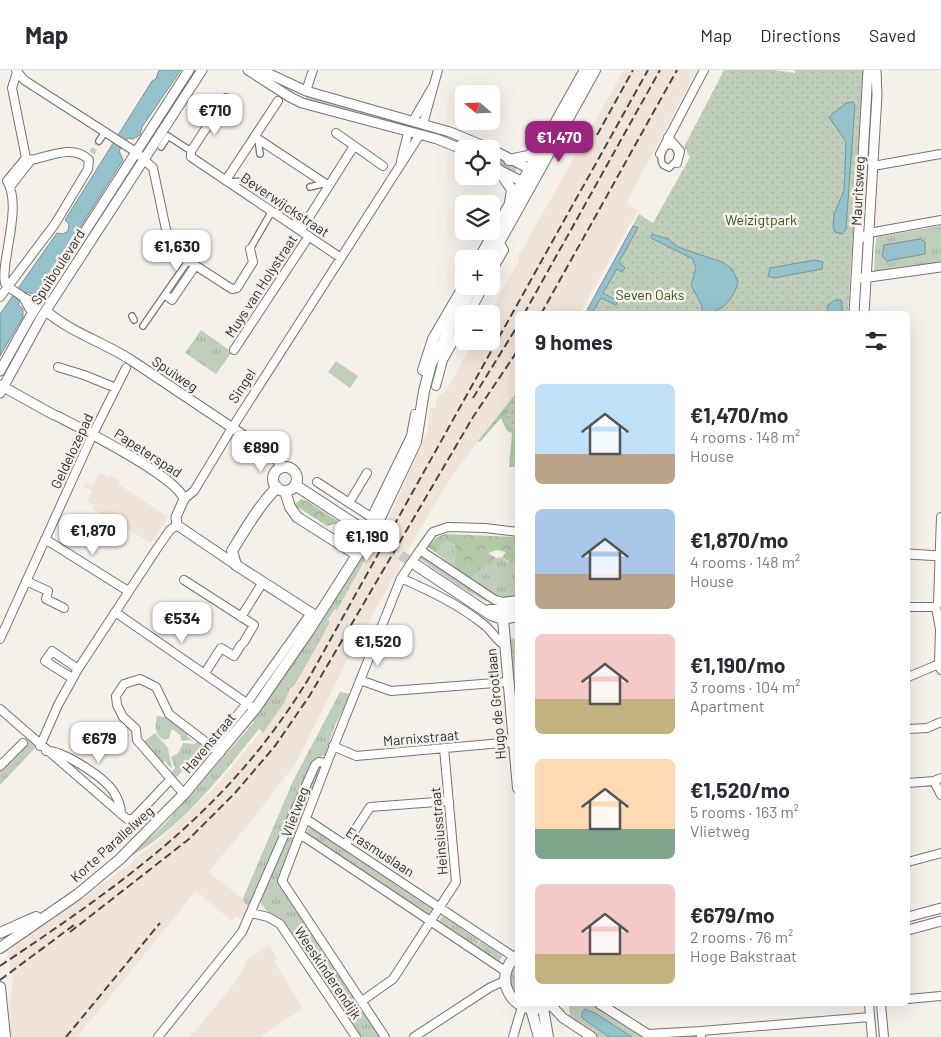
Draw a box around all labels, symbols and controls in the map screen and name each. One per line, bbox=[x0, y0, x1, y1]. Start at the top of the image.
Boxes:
text: Map bbox=[25, 20, 68, 49]
text: Map bbox=[700, 24, 732, 46]
text: Directions bbox=[760, 24, 841, 46]
text: Saved bbox=[869, 24, 916, 46]
north arrow bbox=[455, 85, 500, 130]
map controls bbox=[455, 85, 500, 350]
pin: €710 bbox=[185, 93, 245, 136]
text: €710 bbox=[199, 100, 231, 119]
pin: €1,470 bbox=[518, 121, 600, 163]
text: €1,470 bbox=[536, 127, 582, 146]
button: locate bbox=[455, 140, 500, 185]
street label: Mauritsweg bbox=[847, 156, 868, 226]
street label: Beverwijckstraat bbox=[238, 169, 333, 240]
button: layers bbox=[455, 195, 500, 240]
park label: Weizigtpark bbox=[725, 211, 797, 228]
street label: Spuiboulevard bbox=[27, 226, 88, 308]
pin: €1,630 bbox=[136, 230, 218, 272]
street label: Muys van Holystraat bbox=[221, 231, 300, 340]
text: €1,630 bbox=[154, 236, 200, 255]
button: + bbox=[455, 250, 500, 295]
park label: Seven Oaks bbox=[615, 286, 685, 303]
button: − bbox=[455, 305, 500, 350]
icon: filters bbox=[862, 327, 890, 355]
text: 9 homes bbox=[535, 329, 613, 354]
street label: Spuiweg bbox=[149, 352, 202, 395]
street label: Singel bbox=[224, 365, 259, 406]
text: €1,470/mo bbox=[690, 402, 788, 427]
icon: home bbox=[575, 404, 635, 464]
street label: Geldelozepad bbox=[47, 410, 96, 491]
street label: Papeterspad bbox=[111, 424, 185, 481]
text: 4 rooms · 148 m² bbox=[690, 427, 800, 446]
pin: €890 bbox=[231, 430, 291, 473]
text: €890 bbox=[243, 437, 279, 456]
text: House bbox=[690, 446, 734, 465]
pin: €1,870 bbox=[52, 514, 134, 556]
text: €1,870 bbox=[70, 520, 116, 539]
pin: €1,190 bbox=[326, 520, 408, 562]
text: €1,190 bbox=[345, 526, 389, 545]
text: €1,870/mo bbox=[690, 527, 789, 552]
icon: home bbox=[575, 529, 635, 589]
text: 4 rooms · 148 m² bbox=[690, 552, 800, 571]
text: House bbox=[690, 571, 734, 590]
pin: €534 bbox=[152, 602, 212, 644]
text: €534 bbox=[163, 608, 201, 627]
pin: €1,520 bbox=[337, 624, 419, 667]
text: €1,520 bbox=[355, 631, 401, 650]
street label: Hugo de Grootlaan bbox=[482, 648, 509, 760]
text: €1,190/mo bbox=[690, 652, 785, 677]
icon: home bbox=[575, 654, 635, 714]
text: 3 rooms · 104 m² bbox=[690, 677, 800, 696]
text: Apartment bbox=[690, 696, 765, 715]
street label: Havenstraat bbox=[178, 709, 239, 776]
pin: €679 bbox=[69, 722, 129, 764]
street label: Marnixstraat bbox=[382, 726, 460, 749]
text: €679 bbox=[81, 728, 117, 747]
text: €1,520/mo bbox=[690, 777, 790, 802]
icon: home bbox=[575, 779, 635, 839]
street label: Vlietweg bbox=[277, 784, 312, 839]
street label: Heinsiusstraat bbox=[426, 786, 451, 876]
street label: Korte Parallelweg bbox=[67, 802, 157, 885]
text: 5 rooms · 163 m² bbox=[690, 802, 799, 821]
text: Vlietweg bbox=[690, 821, 750, 840]
street label: Erasmuslaan bbox=[343, 823, 418, 880]
text: €679/mo bbox=[690, 902, 775, 927]
icon: home bbox=[575, 904, 635, 964]
street label: Weeskinderendijk bbox=[291, 923, 366, 1022]
text: 2 rooms · 76 m² bbox=[690, 927, 793, 946]
text: Hoge Bakstraat bbox=[690, 946, 797, 965]

